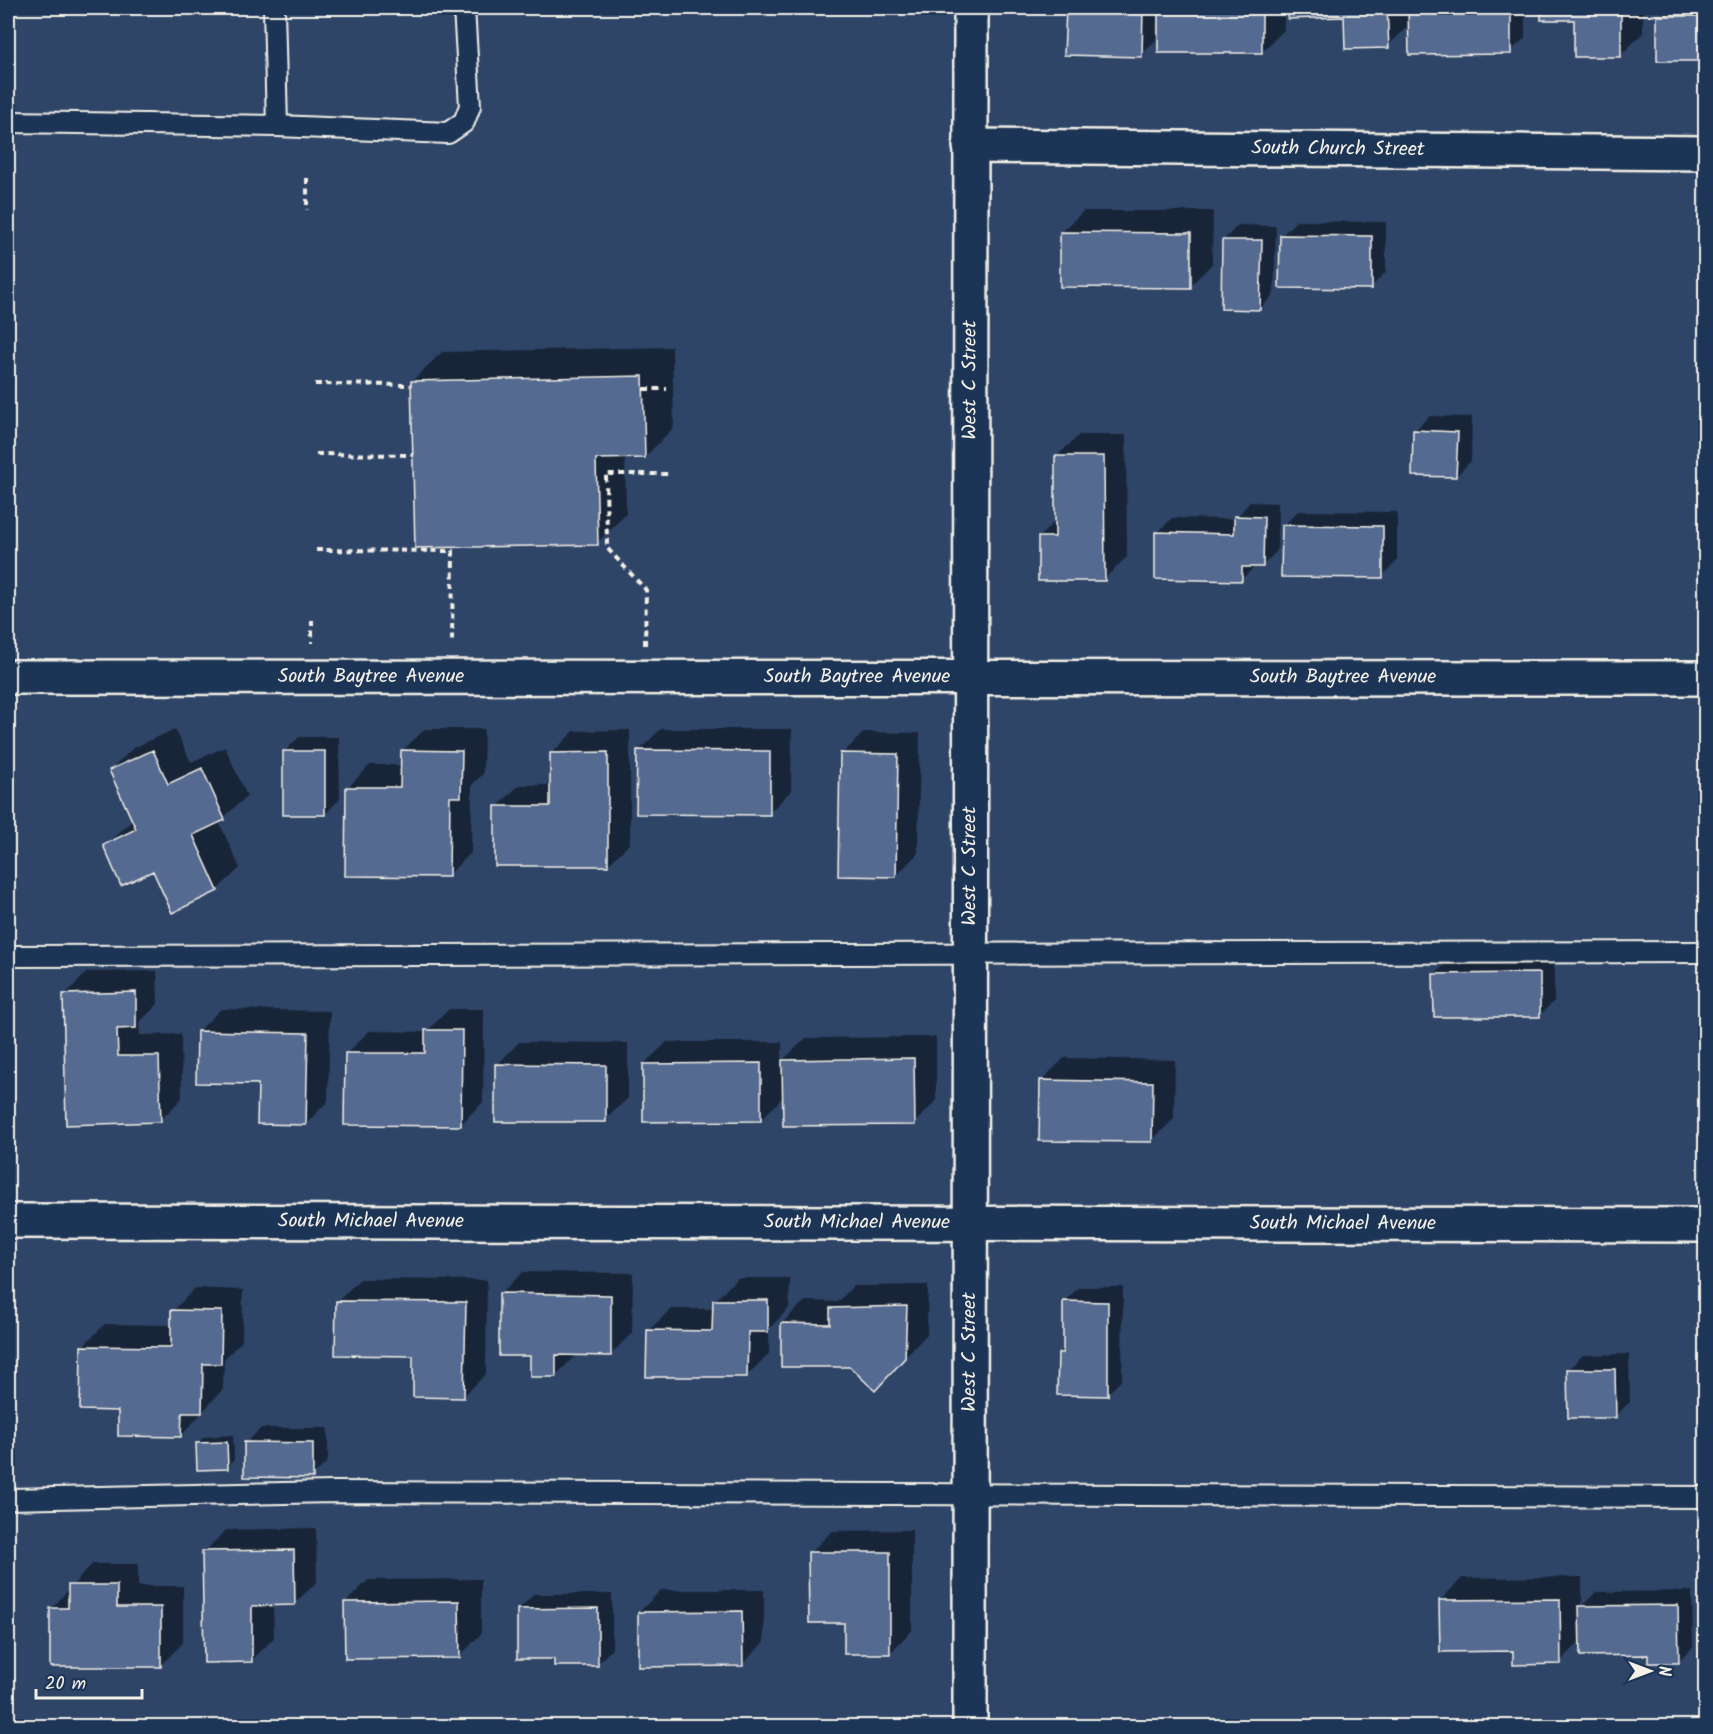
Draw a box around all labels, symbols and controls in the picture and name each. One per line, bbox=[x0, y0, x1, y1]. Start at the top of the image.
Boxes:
street label: South Church Street bbox=[1251, 133, 1425, 166]
street label: West C Street bbox=[955, 320, 987, 440]
street label: South Baytree Avenue bbox=[278, 661, 464, 693]
street label: South Baytree Avenue bbox=[764, 661, 950, 694]
street label: South Baytree Avenue bbox=[1250, 662, 1436, 694]
street label: West C Street bbox=[954, 806, 987, 926]
street label: South Michael Avenue bbox=[278, 1206, 464, 1238]
street label: South Michael Avenue bbox=[764, 1207, 950, 1239]
street label: South Michael Avenue bbox=[1250, 1208, 1436, 1240]
street label: West C Street bbox=[954, 1292, 986, 1412]
north arrow bbox=[1620, 1641, 1680, 1701]
scale bar bbox=[36, 1662, 142, 1700]
text: N bbox=[1651, 1666, 1676, 1676]
text: 20 m bbox=[45, 1670, 86, 1699]

